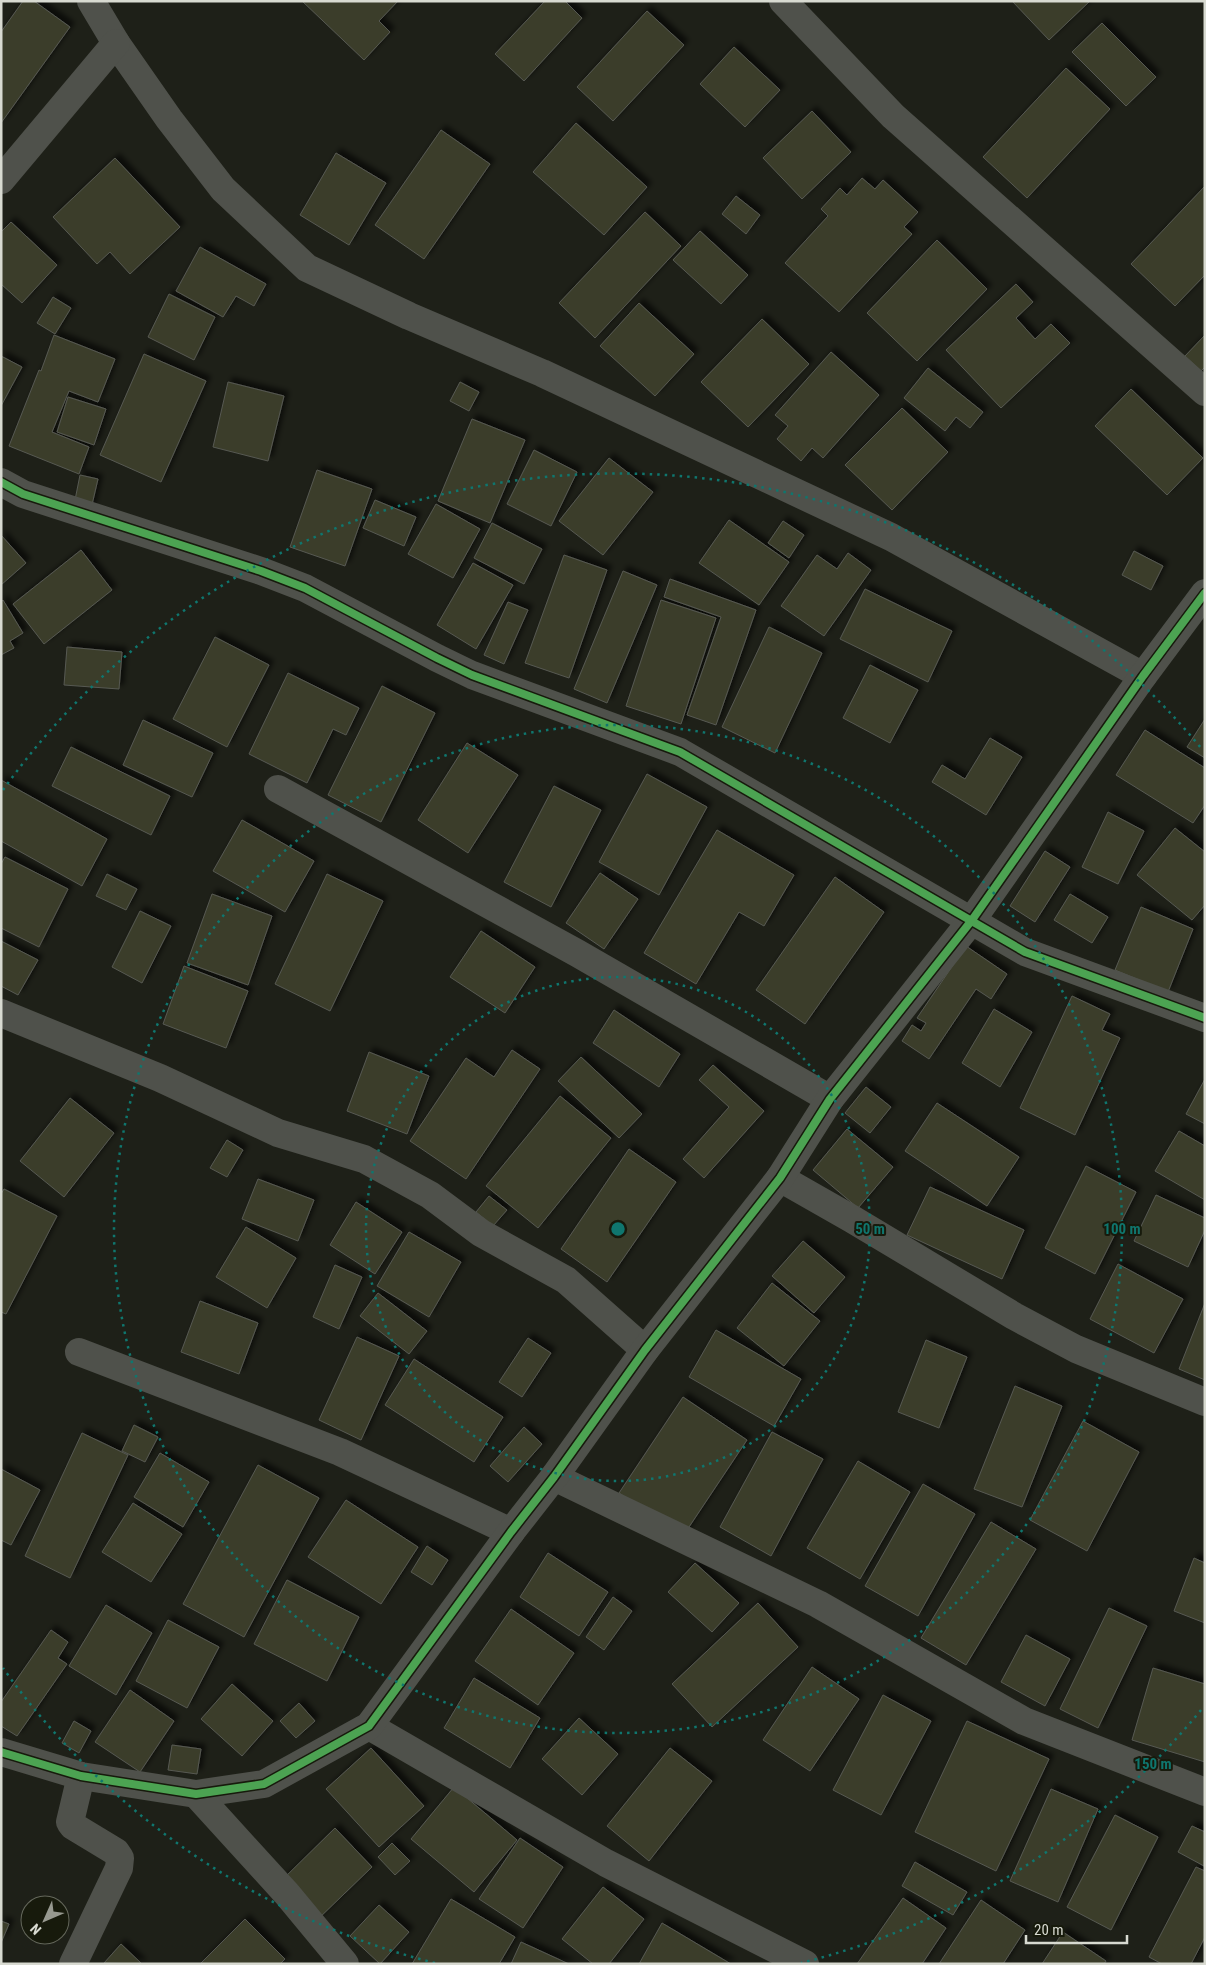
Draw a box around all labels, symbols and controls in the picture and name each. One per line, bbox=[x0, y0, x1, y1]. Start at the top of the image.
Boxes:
centre of rings bbox=[609, 1220, 627, 1238]
text: 50 m bbox=[855, 1220, 885, 1238]
text: 100 m bbox=[1103, 1220, 1141, 1238]
text: 150 m bbox=[1134, 1755, 1172, 1773]
north arrow bbox=[20, 1895, 70, 1945]
scale bar bbox=[1026, 1912, 1127, 1944]
text: N bbox=[27, 1921, 44, 1938]
text: 20 m bbox=[1034, 1921, 1064, 1939]

